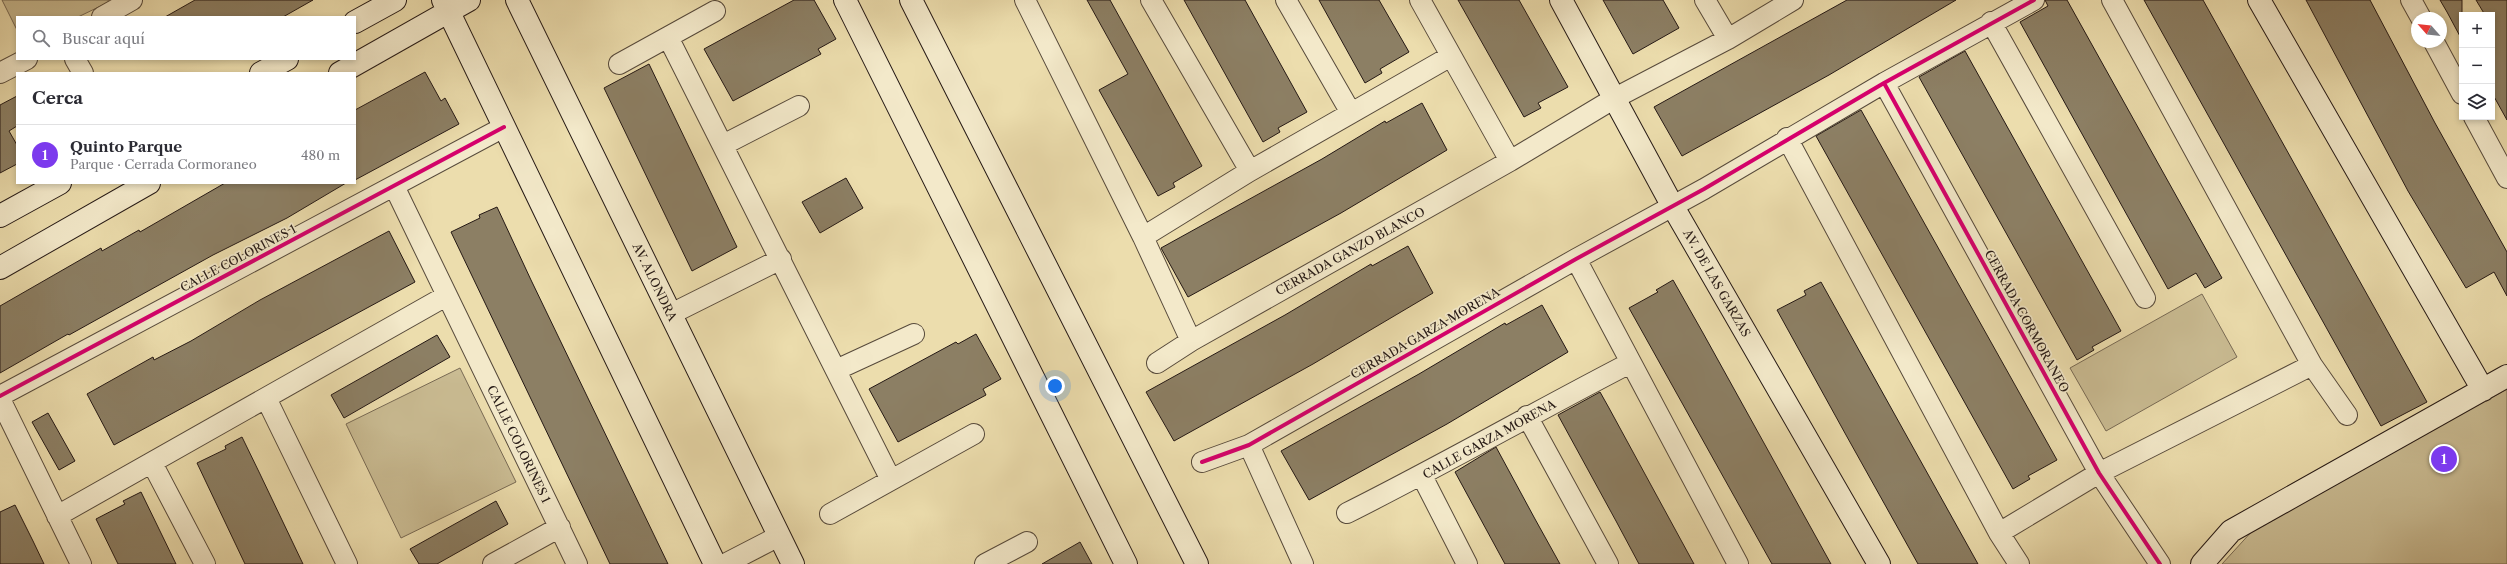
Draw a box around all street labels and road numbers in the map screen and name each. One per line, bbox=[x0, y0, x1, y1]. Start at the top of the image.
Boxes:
street label: CERRADA GANZO BLANCO bbox=[1273, 204, 1427, 298]
street label: CALLE COLORINES 1 bbox=[178, 221, 298, 295]
street label: AV. DE LAS GARZAS bbox=[1680, 226, 1754, 339]
street label: AV. ALONDRA bbox=[629, 239, 681, 325]
street label: CERRADA CORMORANEO bbox=[1982, 247, 2072, 395]
street label: CERRADA GARZA MORENA bbox=[1348, 284, 1503, 382]
street label: CALLE COLORINES 1 bbox=[484, 383, 554, 505]
street label: CALLE GARZA MORENA bbox=[1420, 396, 1559, 482]

